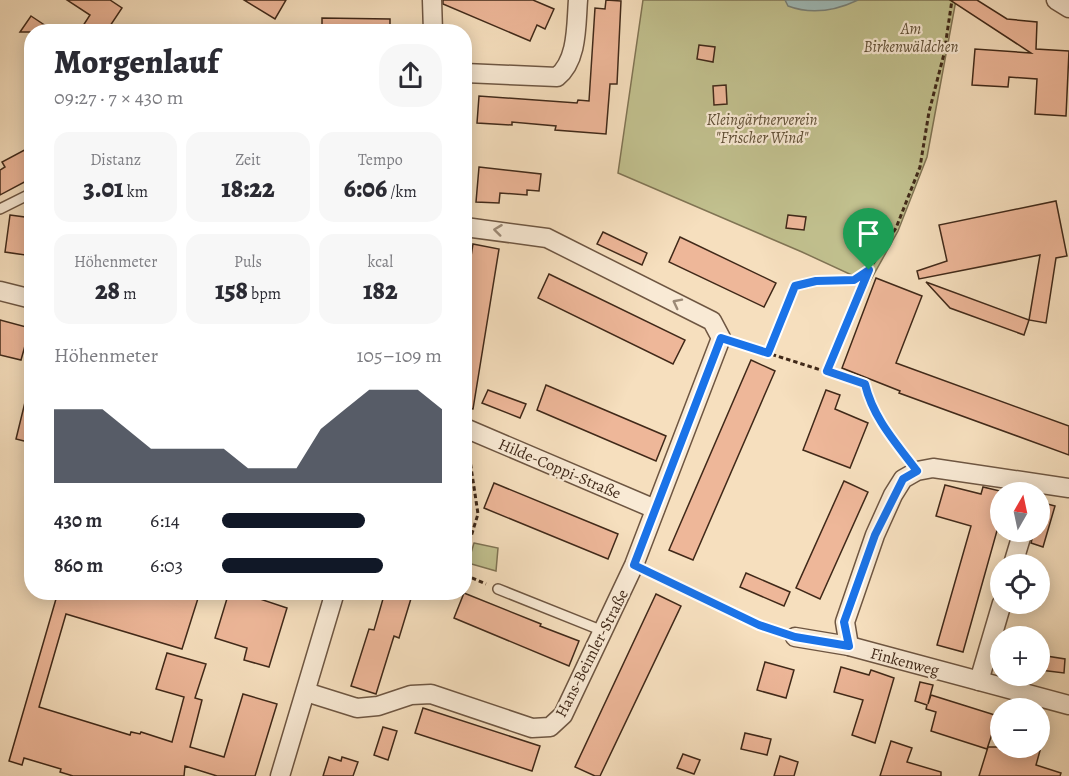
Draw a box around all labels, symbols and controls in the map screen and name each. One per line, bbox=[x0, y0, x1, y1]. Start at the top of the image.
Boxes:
park label: Am Birkenwäldchen bbox=[864, 18, 958, 58]
text: Morgenlauf bbox=[54, 39, 219, 84]
button: share bbox=[379, 44, 442, 107]
text: 09:27 · 7 × 430 m bbox=[54, 84, 183, 111]
park label: Kleingärtnerverein "Frischer Wind" bbox=[706, 109, 818, 149]
text: Distanz bbox=[90, 149, 141, 171]
text: Zeit bbox=[235, 149, 261, 171]
text: Tempo bbox=[358, 149, 403, 171]
text: 3.01 bbox=[83, 171, 124, 206]
text: 18:22 bbox=[221, 171, 275, 206]
text: 6:06 bbox=[344, 171, 387, 206]
text: km bbox=[124, 181, 148, 203]
text: /km bbox=[387, 181, 417, 203]
pin bbox=[843, 208, 894, 270]
icon: arrive bbox=[852, 217, 885, 250]
one-way arrow bbox=[494, 225, 503, 237]
text: Höhenmeter bbox=[74, 251, 157, 273]
text: Puls bbox=[234, 251, 262, 273]
text: kcal bbox=[368, 251, 393, 273]
text: 28 bbox=[95, 273, 120, 308]
text: 158 bbox=[215, 273, 248, 308]
text: 182 bbox=[363, 273, 398, 308]
text: m bbox=[120, 283, 136, 305]
text: bpm bbox=[248, 283, 281, 305]
one-way arrow bbox=[673, 299, 684, 310]
text: Höhenmeter bbox=[54, 342, 158, 369]
text: 105–109 m bbox=[357, 342, 442, 369]
street label: Hilde-Coppi-Straße bbox=[495, 433, 624, 505]
north arrow bbox=[990, 482, 1050, 542]
map controls bbox=[990, 482, 1050, 758]
text: 430 m bbox=[54, 507, 102, 534]
text: 6:14 bbox=[150, 507, 180, 534]
text: 860 m bbox=[54, 552, 103, 579]
text: 6:03 bbox=[150, 552, 183, 579]
button: locate bbox=[990, 554, 1050, 614]
street label: Hans-Beimler-Straße bbox=[550, 586, 634, 721]
button: + bbox=[990, 626, 1050, 686]
street label: Finkenweg bbox=[868, 642, 942, 682]
button: − bbox=[990, 698, 1050, 758]

